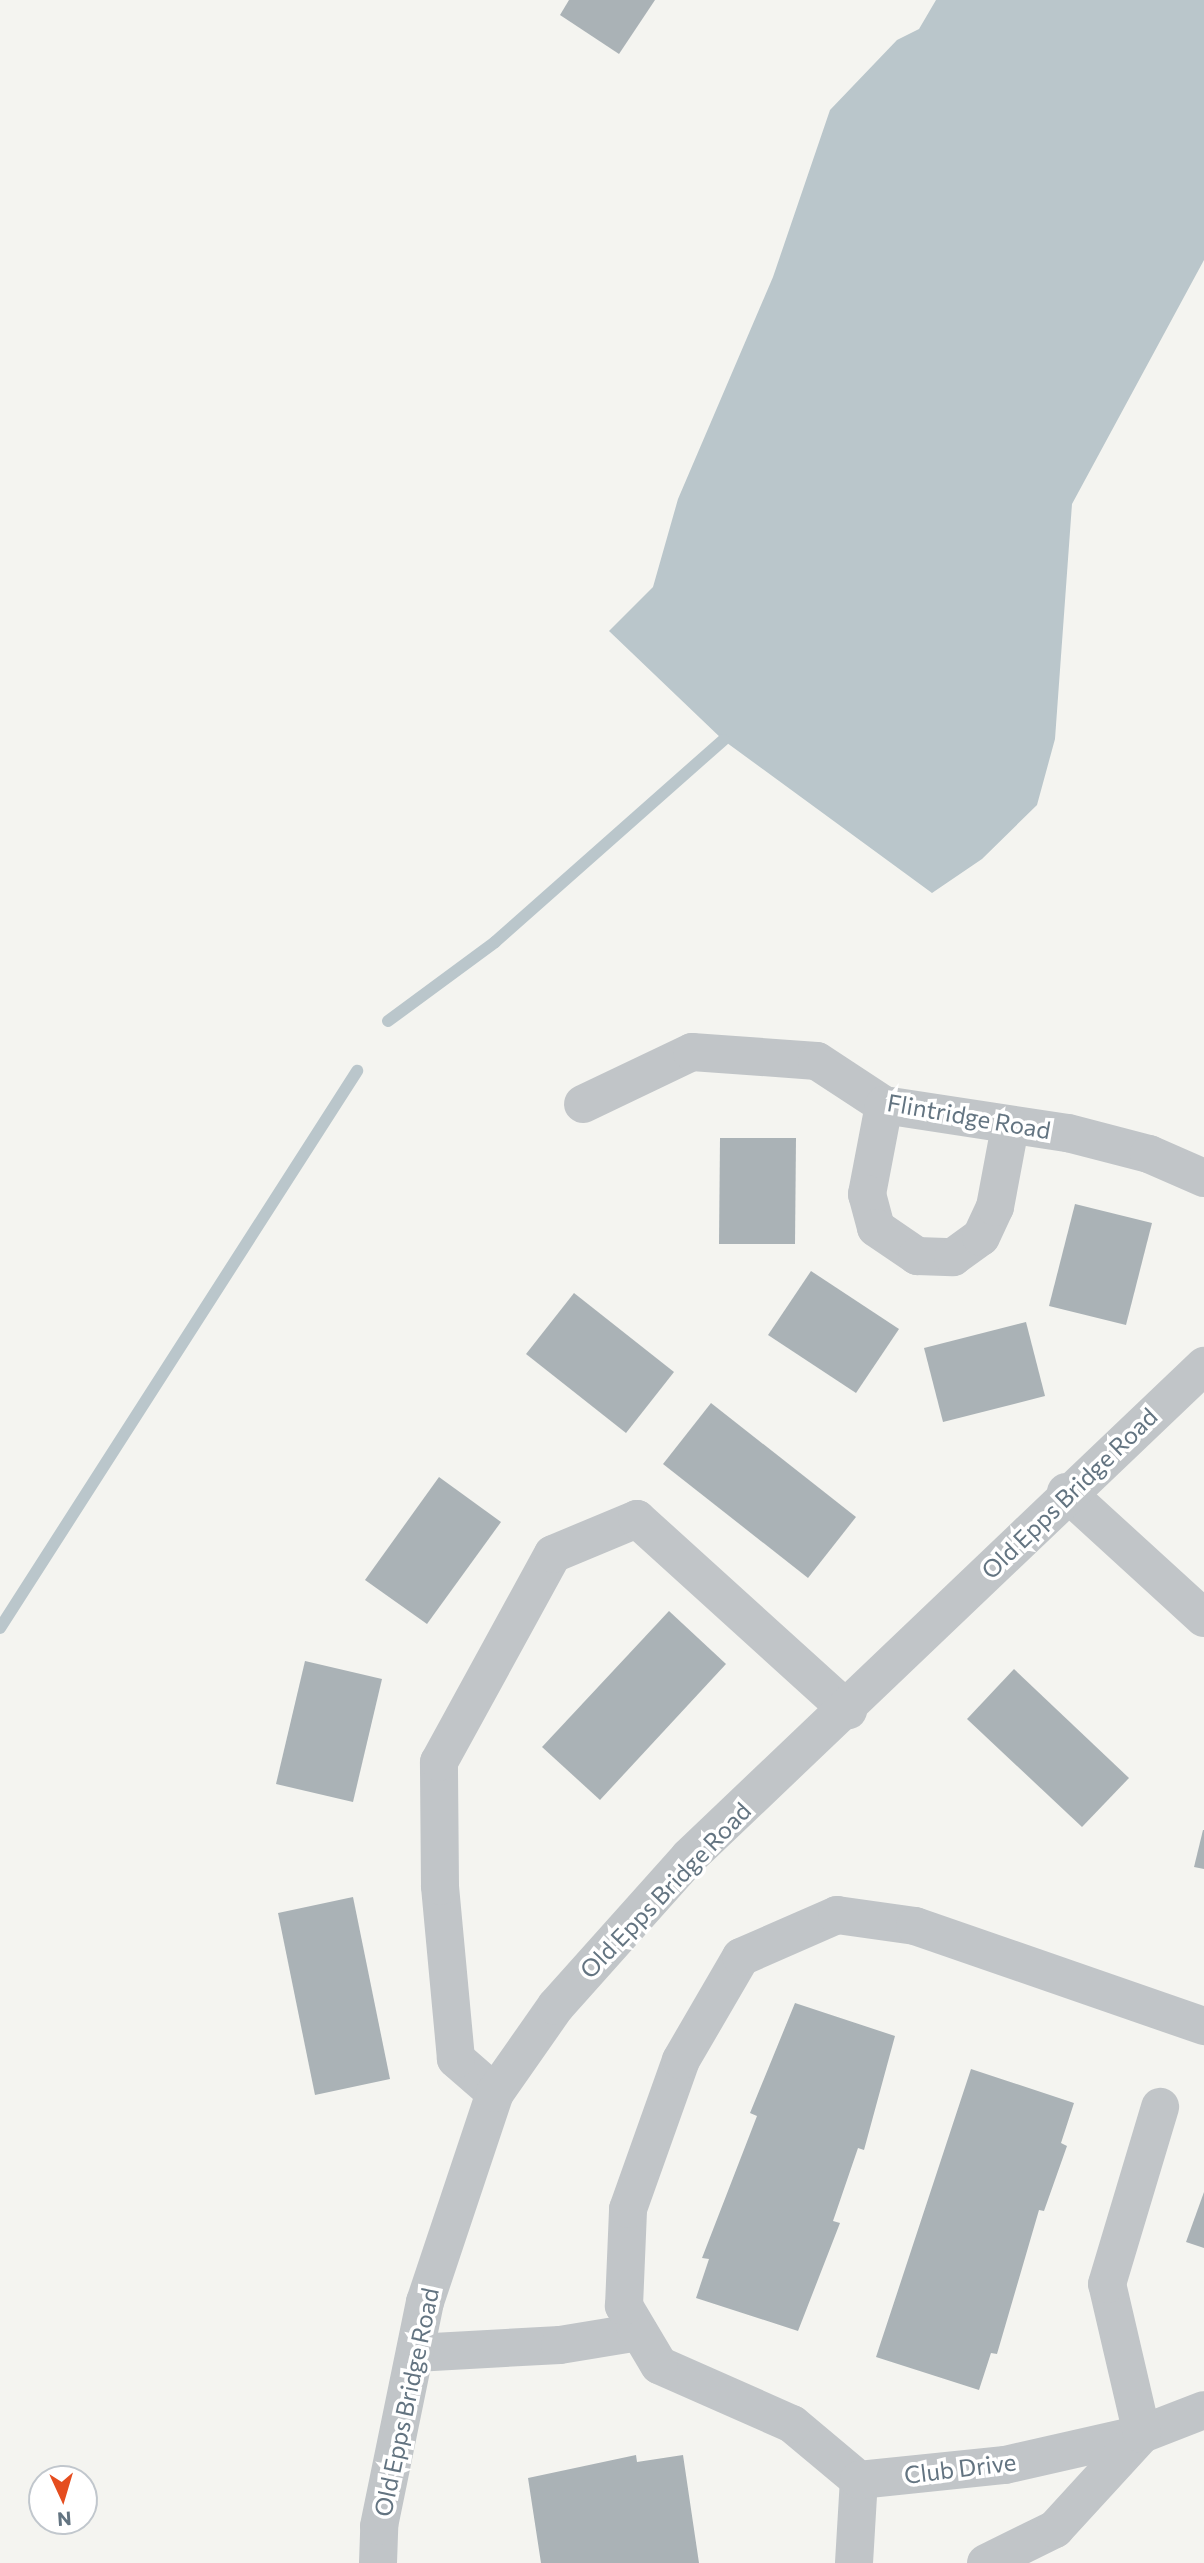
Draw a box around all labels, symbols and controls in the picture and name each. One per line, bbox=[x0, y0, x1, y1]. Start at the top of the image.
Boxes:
street label: Flintridge Road bbox=[885, 1087, 1053, 1145]
street label: Old Epps Bridge Road bbox=[975, 1402, 1163, 1584]
street label: Old Epps Bridge Road bbox=[574, 1796, 756, 1984]
street label: Old Epps Bridge Road bbox=[368, 2285, 444, 2519]
street label: Club Drive bbox=[902, 2447, 1018, 2489]
north arrow bbox=[28, 2465, 98, 2535]
text: N bbox=[56, 2507, 72, 2531]

